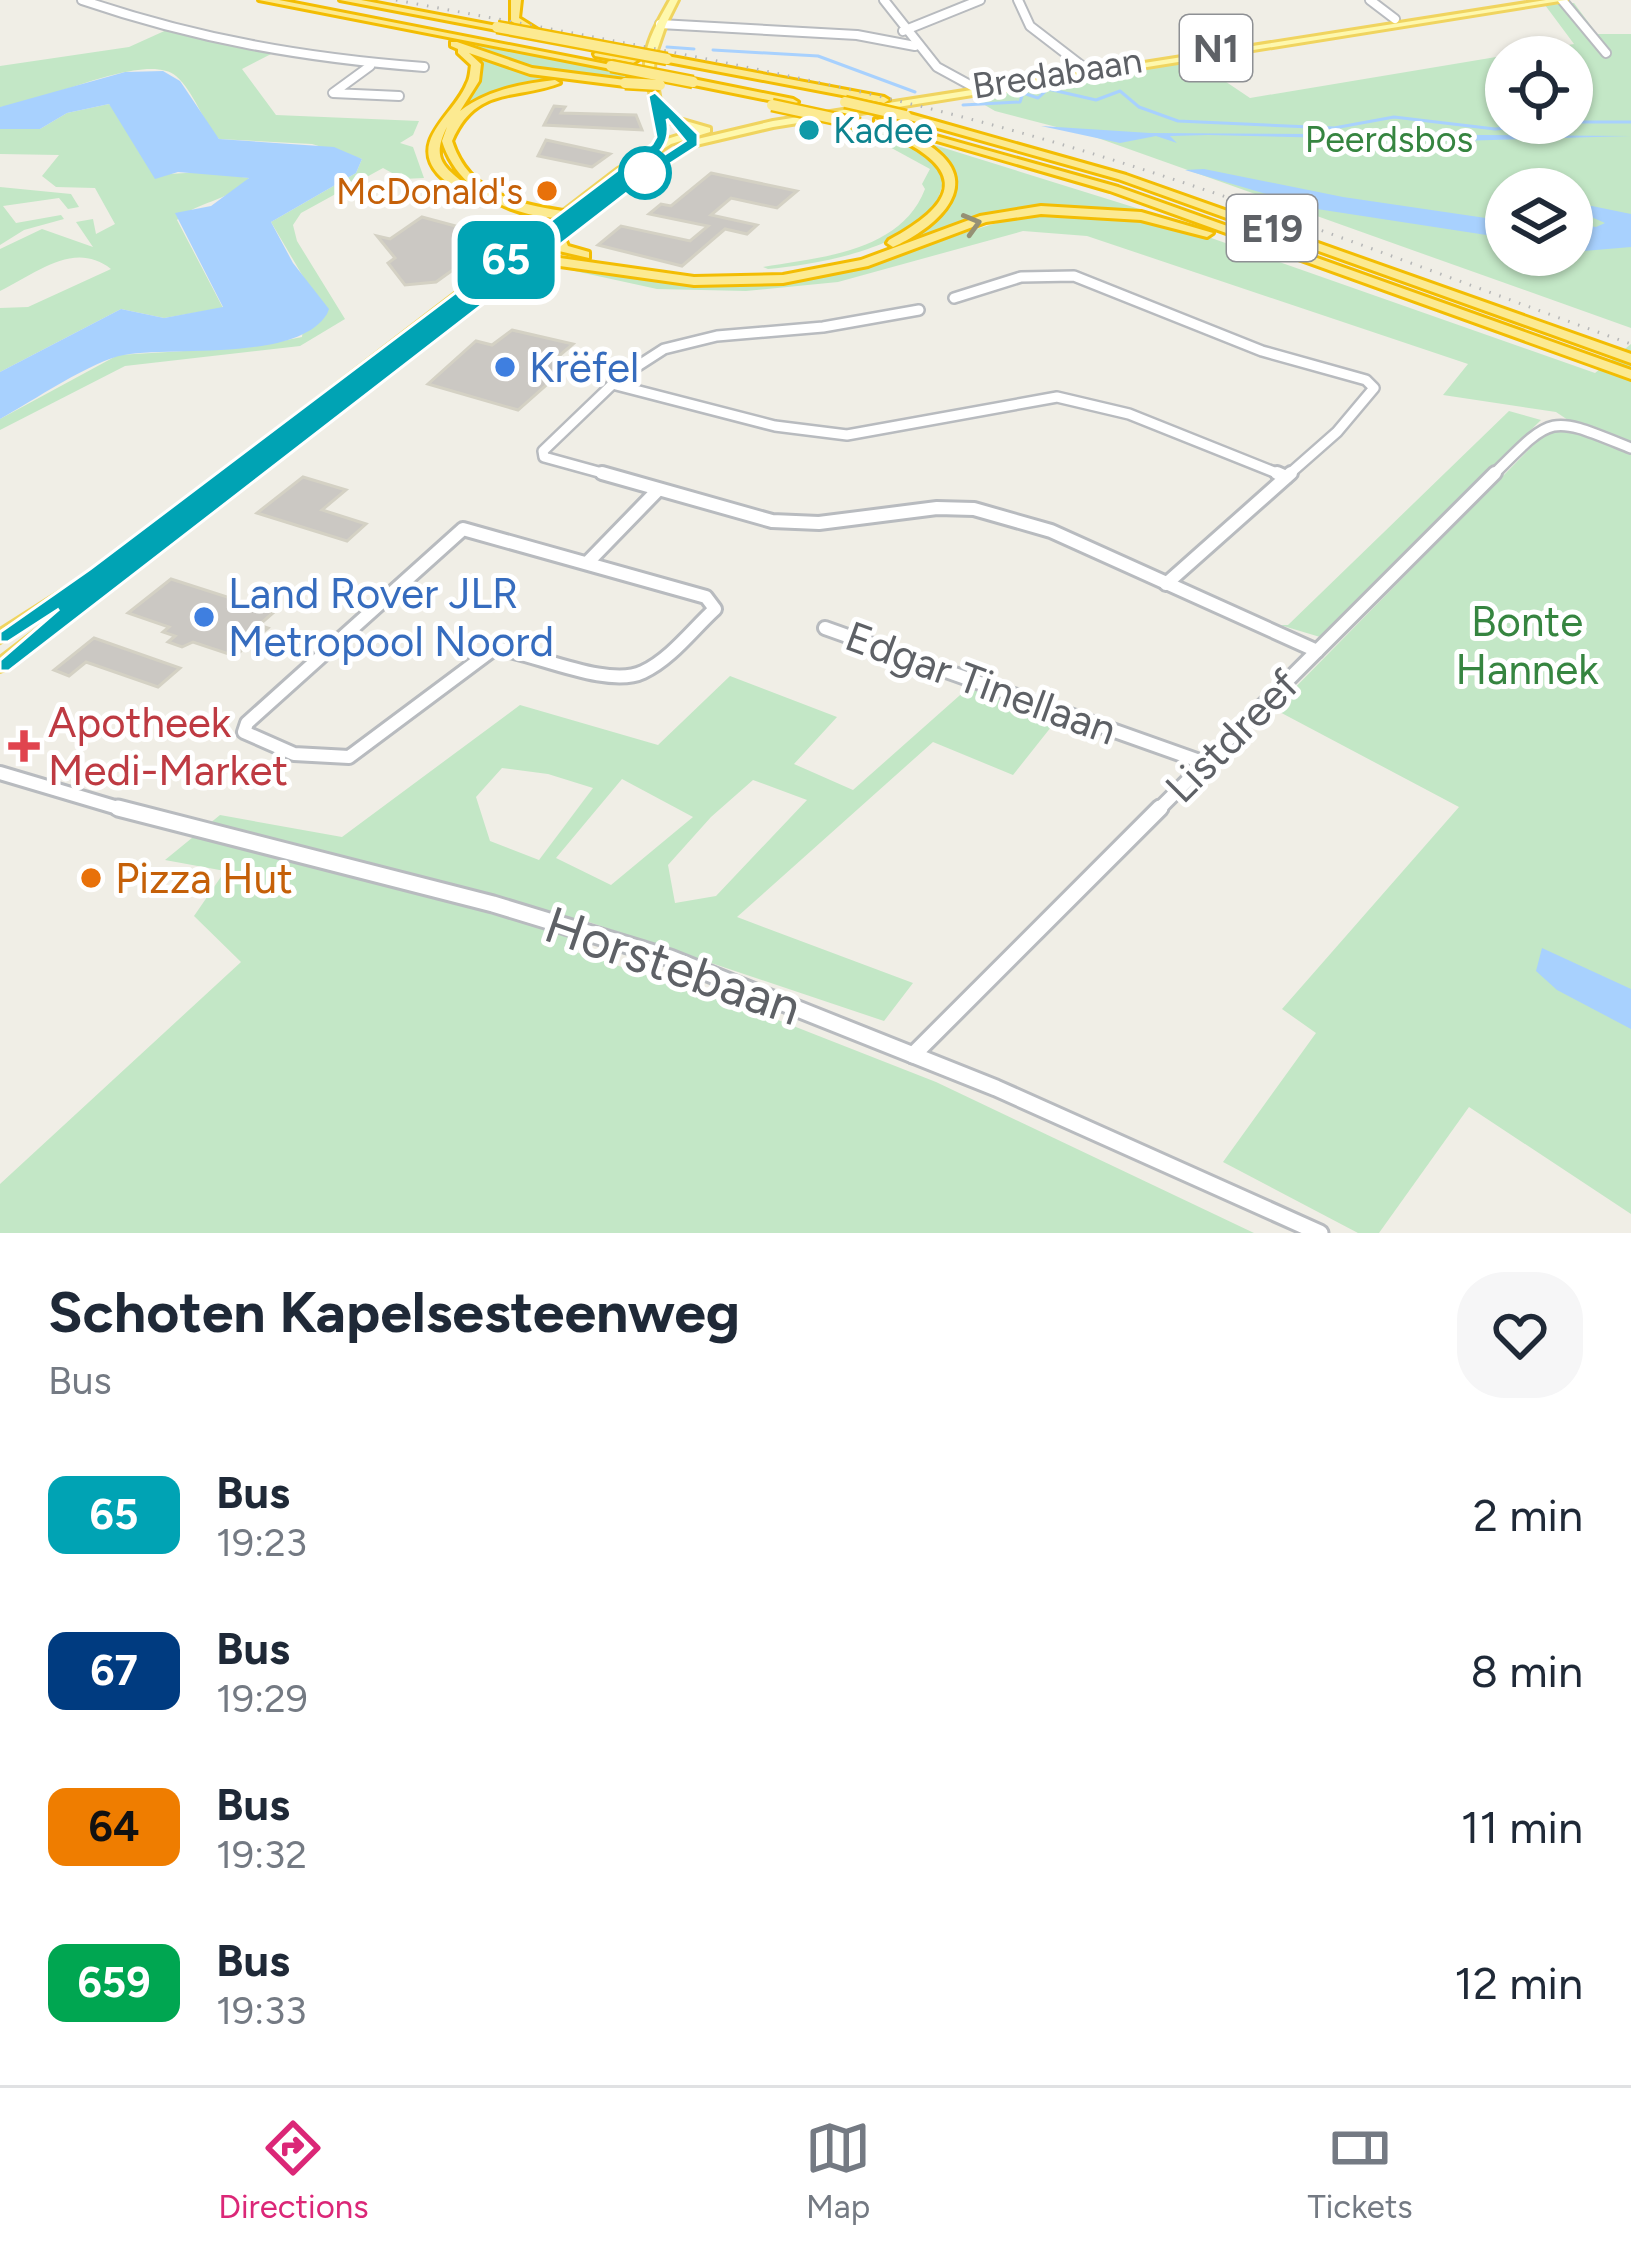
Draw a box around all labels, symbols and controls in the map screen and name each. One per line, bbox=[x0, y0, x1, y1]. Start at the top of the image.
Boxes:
road number: N1 bbox=[1180, 15, 1252, 81]
map controls bbox=[1485, 36, 1593, 276]
button: locate bbox=[1485, 36, 1593, 144]
street label: Bredabaan bbox=[969, 38, 1145, 108]
place label: Kadee bbox=[833, 109, 933, 152]
marker: Kadee bbox=[796, 117, 822, 143]
park label: Peerdsbos bbox=[1305, 118, 1473, 161]
unlabelled marker bbox=[620, 148, 670, 198]
button: layers bbox=[1485, 168, 1593, 276]
place label: McDonald's bbox=[336, 170, 523, 213]
marker: McDonald's bbox=[534, 178, 560, 204]
road number: E19 bbox=[1227, 195, 1317, 261]
one-way arrow bbox=[960, 213, 981, 238]
line badge: 65 bbox=[452, 221, 560, 299]
text: 65 bbox=[482, 234, 530, 285]
place label: Krëfel bbox=[529, 342, 639, 393]
marker: Krëfel bbox=[492, 354, 518, 380]
place label: Land Rover JLR Metropool Noord bbox=[228, 568, 554, 667]
park label: Bonte Hannek bbox=[1455, 596, 1599, 695]
marker: Land Rover JLR Metropool Noord bbox=[191, 604, 217, 630]
street label: Edgar Tinellaan bbox=[839, 610, 1123, 756]
street label: Listdreef bbox=[1155, 659, 1309, 813]
place label: Apotheek Medi-Market bbox=[48, 697, 288, 796]
marker: Apotheek Medi-Market bbox=[11, 733, 37, 759]
place label: Pizza Hut bbox=[115, 853, 293, 904]
marker: Pizza Hut bbox=[78, 865, 104, 891]
street label: Horstebaan bbox=[537, 894, 809, 1038]
button: heart bbox=[1457, 1272, 1583, 1398]
text: Schoten Kapelsesteenweg bbox=[48, 1278, 740, 1346]
text: Bus bbox=[48, 1357, 112, 1404]
text: Bus bbox=[216, 1465, 290, 1519]
text: 2 min bbox=[1473, 1488, 1583, 1542]
text: 65 bbox=[90, 1489, 138, 1540]
text: 19:23 bbox=[216, 1519, 307, 1566]
text: Bus bbox=[216, 1621, 290, 1675]
text: 8 min bbox=[1470, 1644, 1583, 1698]
text: 67 bbox=[90, 1645, 138, 1696]
text: 19:29 bbox=[216, 1675, 308, 1722]
text: Bus bbox=[216, 1777, 290, 1831]
text: 11 min bbox=[1461, 1800, 1583, 1854]
text: 64 bbox=[89, 1801, 139, 1852]
text: 19:32 bbox=[216, 1831, 307, 1878]
text: Bus bbox=[216, 1933, 290, 1987]
text: 12 min bbox=[1454, 1956, 1583, 2010]
text: 659 bbox=[77, 1957, 151, 2008]
text: 19:33 bbox=[216, 1987, 306, 2034]
tab: Directions bbox=[218, 2115, 369, 2226]
tab: Map bbox=[805, 2115, 871, 2226]
tab: Tickets bbox=[1308, 2115, 1413, 2226]

